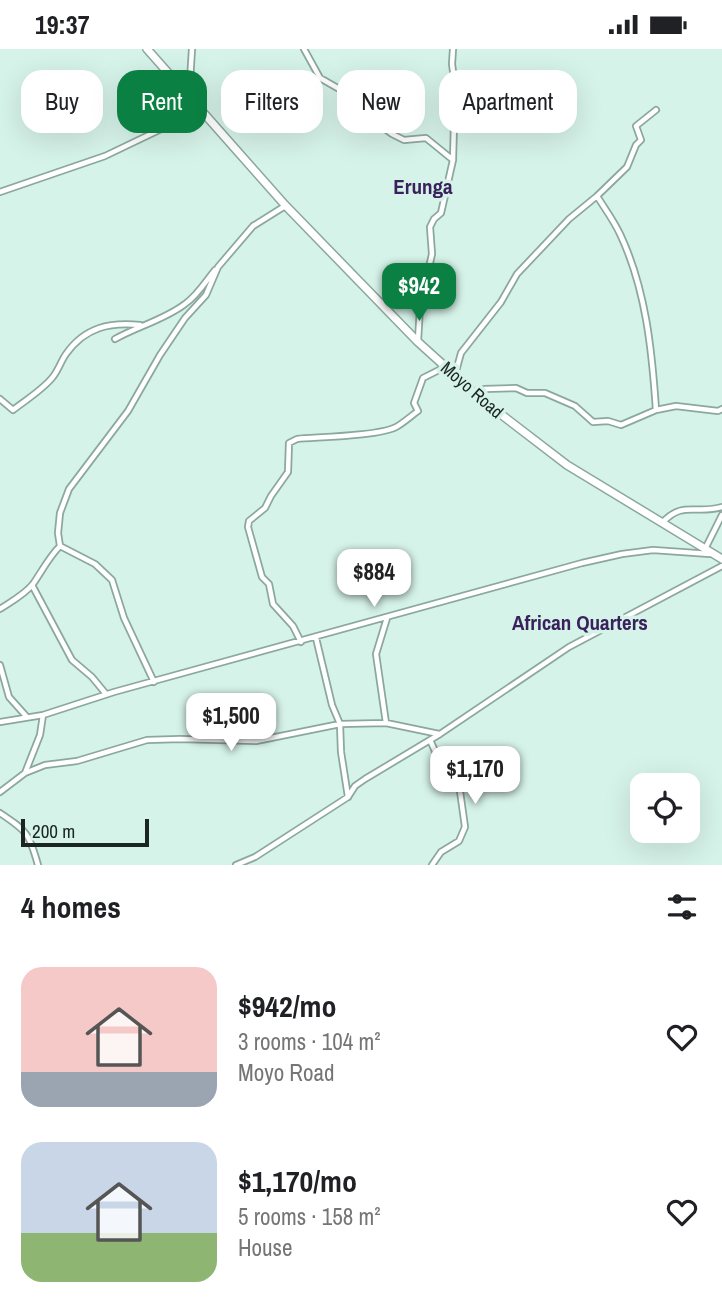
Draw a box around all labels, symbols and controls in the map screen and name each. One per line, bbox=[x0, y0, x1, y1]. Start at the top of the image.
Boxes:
text: 19:37 bbox=[35, 7, 90, 42]
chip: Buy bbox=[21, 70, 103, 133]
chip: Rent bbox=[117, 70, 207, 133]
chip: Filters bbox=[221, 70, 323, 133]
chip: New bbox=[337, 70, 425, 133]
chip: Apartment bbox=[439, 70, 577, 133]
district label: Erunga bbox=[393, 172, 453, 201]
pin: $942 bbox=[378, 264, 460, 323]
text: $942 bbox=[398, 270, 440, 301]
street label: Moyo Road bbox=[436, 355, 509, 424]
pin: $884 bbox=[333, 549, 415, 609]
text: $884 bbox=[353, 556, 395, 587]
district label: African Quarters bbox=[512, 608, 648, 637]
pin: $1,500 bbox=[174, 693, 288, 753]
text: $1,500 bbox=[202, 700, 260, 731]
pin: $1,170 bbox=[418, 747, 532, 806]
text: $1,170 bbox=[446, 753, 504, 784]
map controls bbox=[630, 773, 700, 843]
button: locate bbox=[630, 773, 700, 843]
scale bar bbox=[21, 816, 149, 848]
text: 200 m bbox=[32, 818, 75, 844]
text: 4 homes bbox=[21, 887, 121, 927]
icon: filters bbox=[663, 888, 701, 926]
text: $942/mo bbox=[238, 986, 336, 1026]
icon: home bbox=[77, 995, 161, 1079]
icon: heart bbox=[663, 1018, 701, 1056]
text: 3 rooms · 104 m² bbox=[238, 1026, 381, 1057]
text: Moyo Road bbox=[238, 1057, 334, 1088]
text: $1,170/mo bbox=[238, 1161, 357, 1201]
icon: home bbox=[77, 1170, 161, 1254]
icon: heart bbox=[663, 1193, 701, 1231]
text: 5 rooms · 158 m² bbox=[238, 1201, 381, 1232]
text: House bbox=[238, 1232, 293, 1263]

